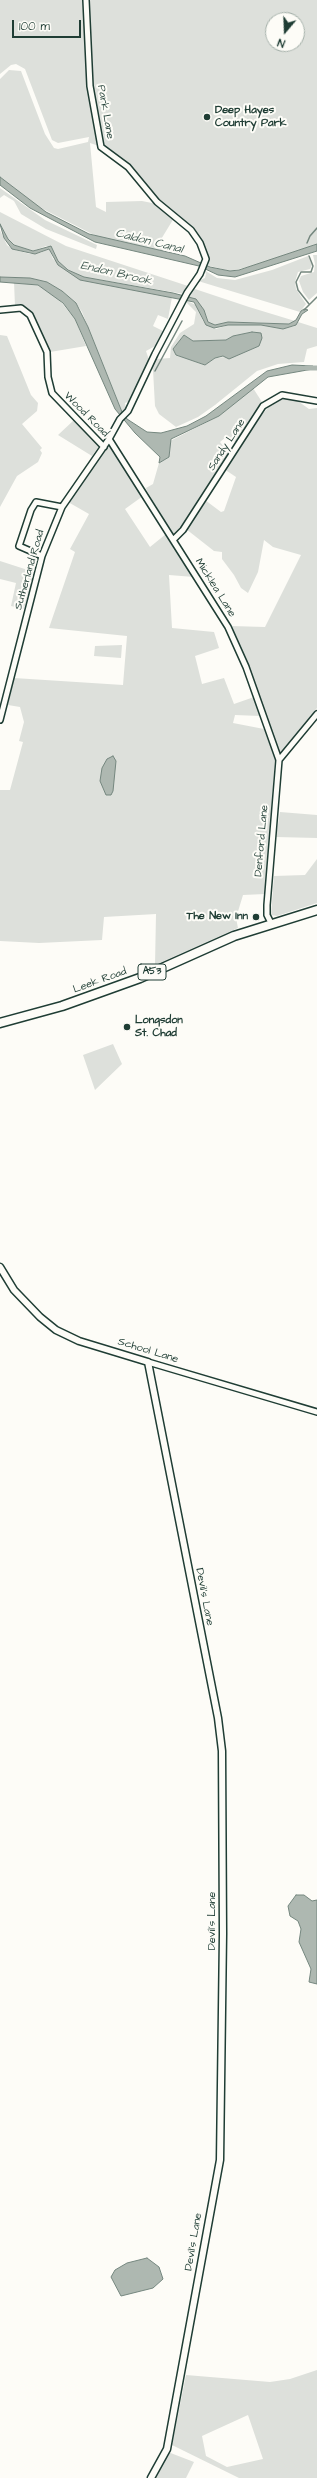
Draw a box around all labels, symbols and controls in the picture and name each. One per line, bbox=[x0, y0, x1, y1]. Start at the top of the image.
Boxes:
scale bar bbox=[14, 12, 83, 38]
north arrow bbox=[265, 12, 305, 52]
text: 100 m bbox=[19, 18, 50, 35]
text: N bbox=[276, 35, 287, 51]
street label: Park Lane bbox=[94, 84, 116, 140]
place label: Deep Hayes Country Park bbox=[215, 104, 286, 130]
marker: Deep Hayes Country Park bbox=[202, 112, 212, 122]
water label: Caldon Canal bbox=[114, 227, 184, 257]
water label: Endon Brook bbox=[79, 259, 153, 289]
street label: Wood Road bbox=[61, 390, 111, 440]
street label: Sandy Lane bbox=[205, 417, 249, 473]
street label: Sutherland Road bbox=[12, 528, 48, 612]
street label: Micklea Lane bbox=[192, 556, 238, 620]
street label: Denford Lane bbox=[252, 805, 272, 877]
place label: The New Inn bbox=[187, 910, 248, 924]
marker: The New Inn bbox=[251, 912, 261, 922]
road number: A53 bbox=[138, 964, 166, 980]
street label: Leek Road bbox=[71, 965, 129, 997]
place label: Longsdon St. Chad bbox=[135, 1014, 183, 1040]
marker: Longsdon St. Chad bbox=[122, 1022, 132, 1032]
street label: School Lane bbox=[116, 1336, 180, 1366]
street label: Devil's Lane bbox=[192, 1567, 216, 1627]
street label: Devil's Lane bbox=[206, 1892, 220, 1950]
street label: Devil's Lane bbox=[182, 2212, 206, 2272]

